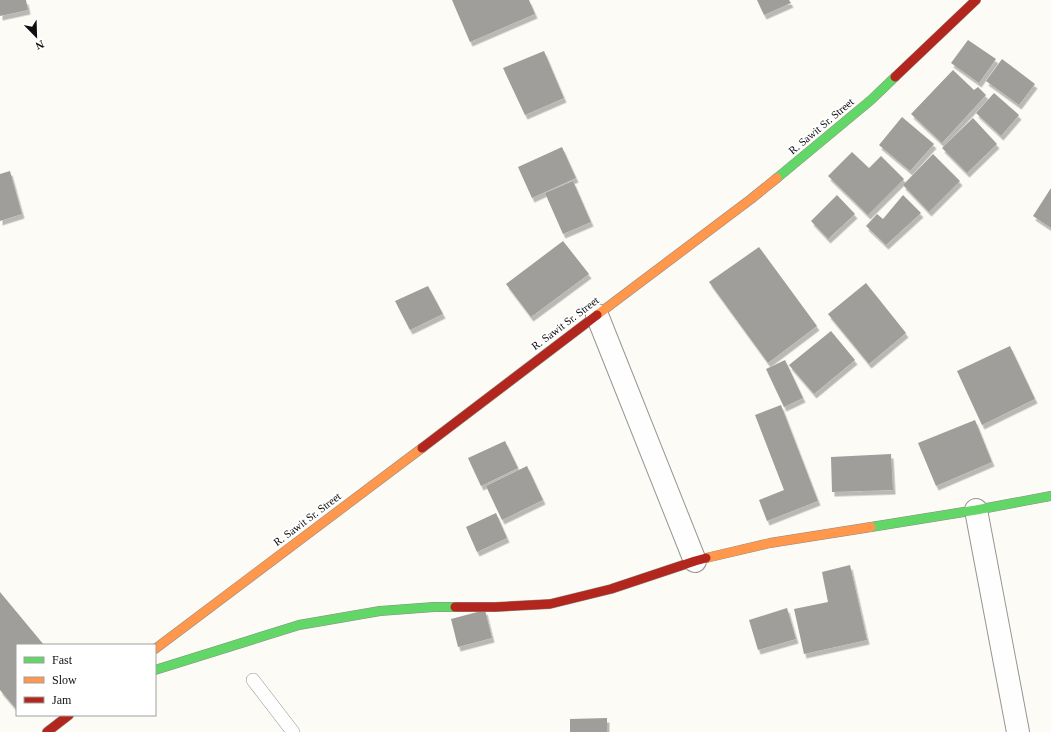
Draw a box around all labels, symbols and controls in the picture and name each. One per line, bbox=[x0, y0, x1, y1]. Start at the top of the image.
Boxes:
north arrow bbox=[16, 16, 56, 56]
text: N bbox=[34, 38, 46, 52]
street label: R. Sawit Sr. Street bbox=[786, 95, 856, 157]
street label: R. Sawit Sr. Street bbox=[529, 294, 601, 352]
street label: R. Sawit Sr. Street bbox=[271, 490, 343, 548]
legend bbox=[16, 644, 156, 716]
text: Fast bbox=[52, 653, 73, 667]
text: Slow bbox=[52, 673, 77, 687]
text: Jam bbox=[52, 693, 72, 707]

